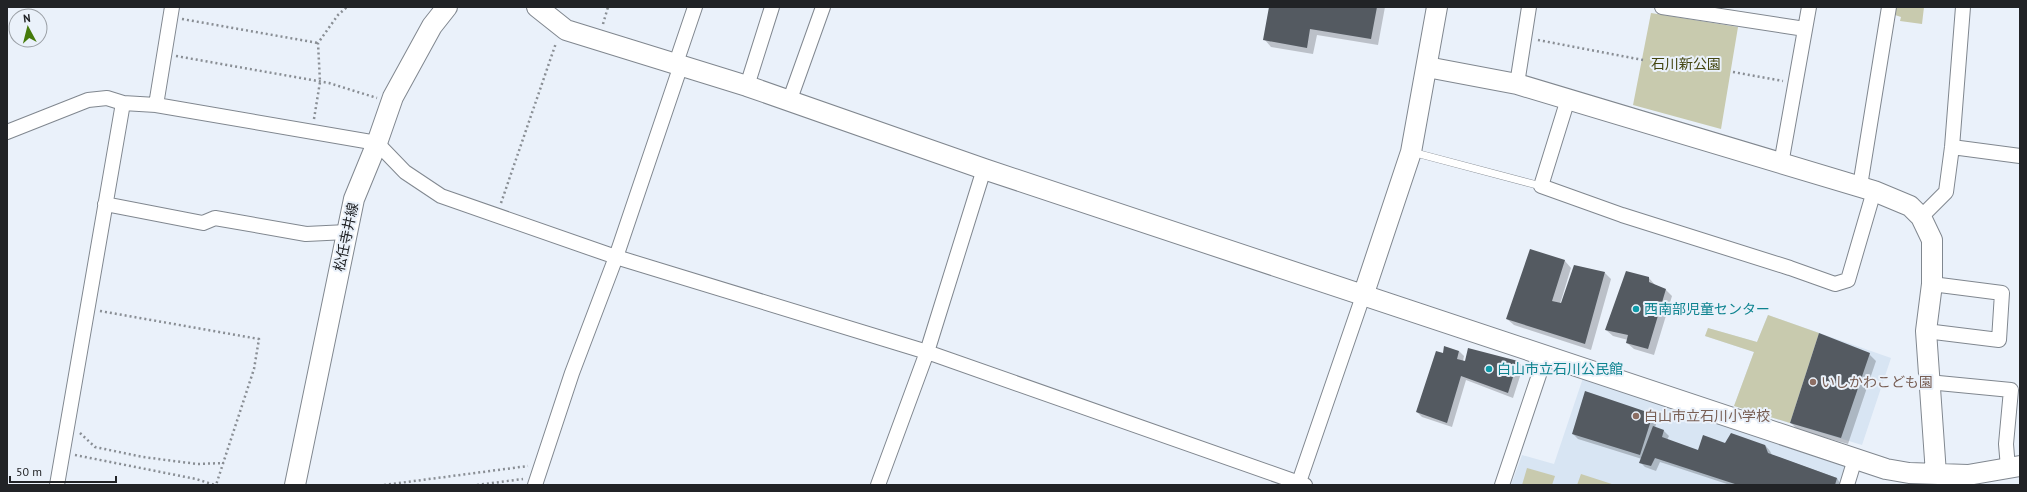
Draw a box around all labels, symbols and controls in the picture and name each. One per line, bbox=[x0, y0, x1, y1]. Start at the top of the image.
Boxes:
north arrow bbox=[8, 8, 48, 48]
text: N bbox=[22, 11, 31, 25]
park label: 石川新公園 bbox=[1651, 55, 1721, 73]
street label: 松任寺井線 bbox=[330, 201, 362, 273]
place label: 西南部児童センター bbox=[1644, 300, 1770, 318]
marker: 西南部児童センター bbox=[1631, 304, 1641, 314]
place label: 白山市立石川公民館 bbox=[1497, 360, 1623, 378]
marker: 白山市立石川公民館 bbox=[1484, 364, 1494, 374]
place label: いしかわこども園 bbox=[1821, 373, 1933, 391]
marker: いしかわこども園 bbox=[1808, 377, 1818, 387]
place label: 白山市立石川小学校 bbox=[1644, 407, 1770, 425]
marker: 白山市立石川小学校 bbox=[1631, 411, 1641, 421]
scale bar bbox=[10, 458, 116, 484]
text: 50 m bbox=[16, 464, 42, 479]

